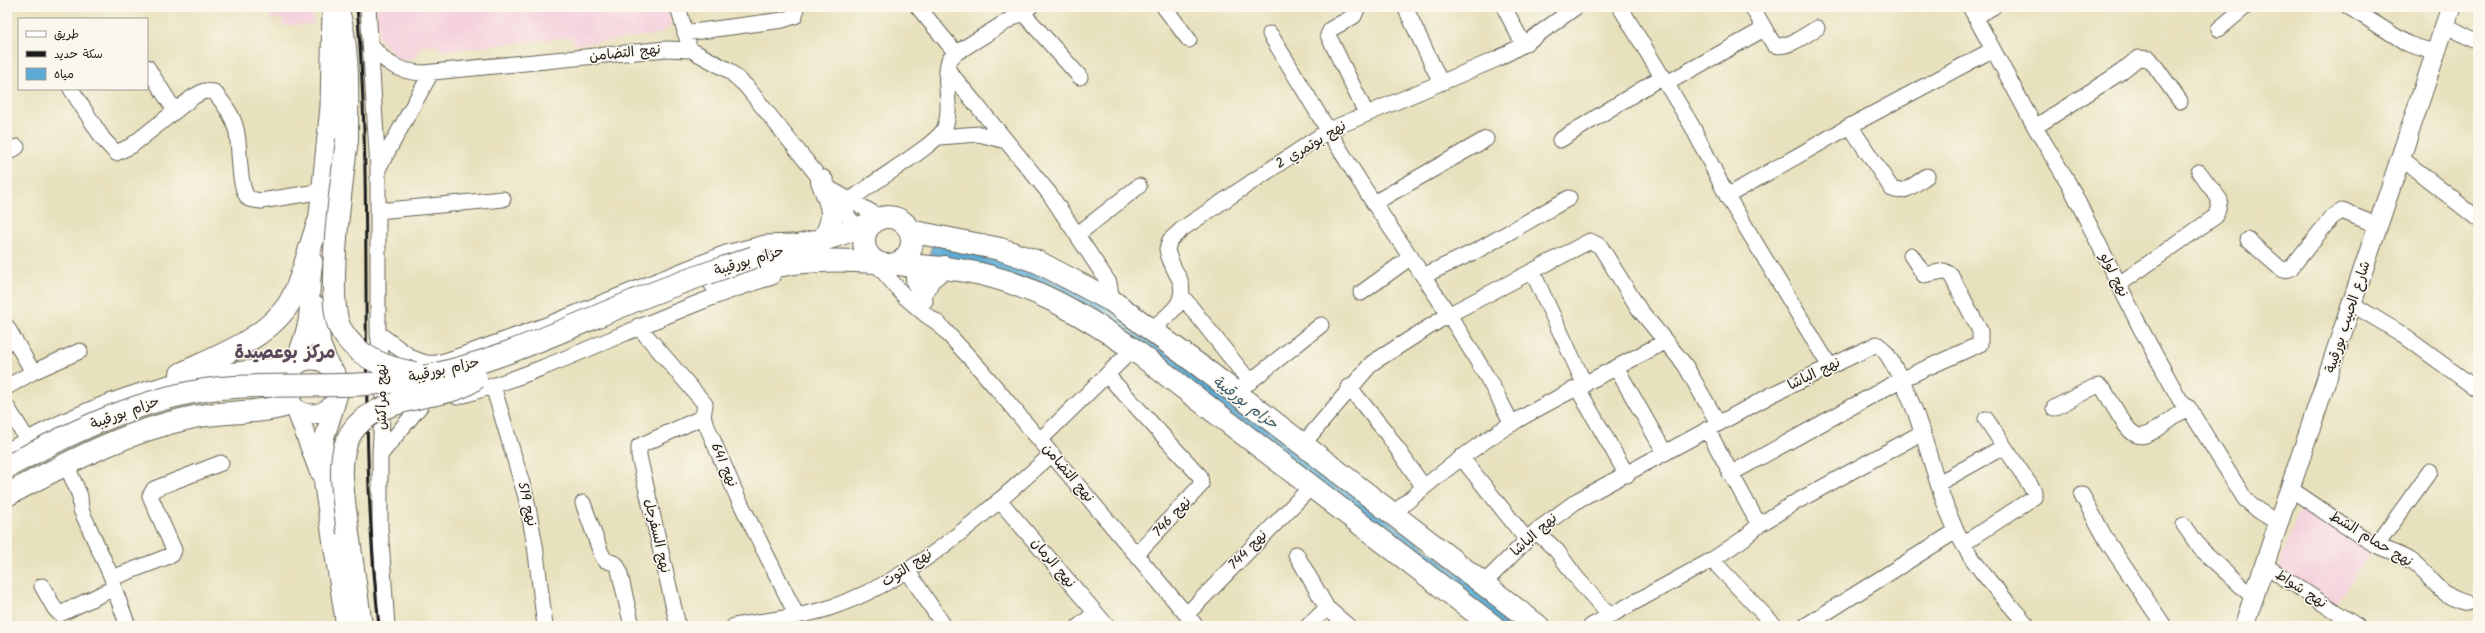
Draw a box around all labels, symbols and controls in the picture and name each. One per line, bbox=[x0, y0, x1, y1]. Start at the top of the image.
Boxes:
legend bbox=[18, 18, 148, 90]
text: طريق bbox=[54, 25, 79, 44]
street label: نهج التضامن bbox=[588, 38, 662, 68]
text: سكة حديد bbox=[54, 45, 103, 64]
text: مياه bbox=[54, 65, 74, 84]
street label: نهج بوتمري 2 bbox=[1271, 115, 1351, 175]
street label: حزام بورقيبة bbox=[711, 240, 787, 282]
street label: نهج لولو bbox=[2093, 248, 2134, 301]
street label: شارع الحبيب بورقيبة bbox=[2319, 258, 2377, 376]
district label: مركز بوعصيدة bbox=[234, 339, 336, 368]
street label: حزام بورقيبة bbox=[406, 351, 482, 389]
street label: نهج الباشا bbox=[1784, 352, 1844, 396]
street label: نهج مراكش bbox=[371, 364, 393, 430]
water label: حزام بورقيبة bbox=[1207, 370, 1284, 436]
street label: حزام بورقيبة bbox=[87, 390, 163, 436]
street label: نهج 641 bbox=[705, 439, 743, 491]
street label: نهج التضامن bbox=[1037, 439, 1099, 507]
street label: نهج 519 bbox=[511, 480, 543, 528]
street label: نهج 746 bbox=[1147, 492, 1197, 542]
street label: نهج السفرجل bbox=[638, 497, 676, 575]
street label: نهج حمام الشط bbox=[2325, 505, 2417, 573]
street label: نهج الباشا bbox=[1506, 508, 1562, 562]
street label: نهج 744 bbox=[1223, 525, 1273, 575]
street label: نهج الرمان bbox=[1025, 533, 1081, 593]
street label: نهج التوت bbox=[877, 543, 937, 593]
street label: نهج شواط bbox=[2271, 564, 2331, 614]

